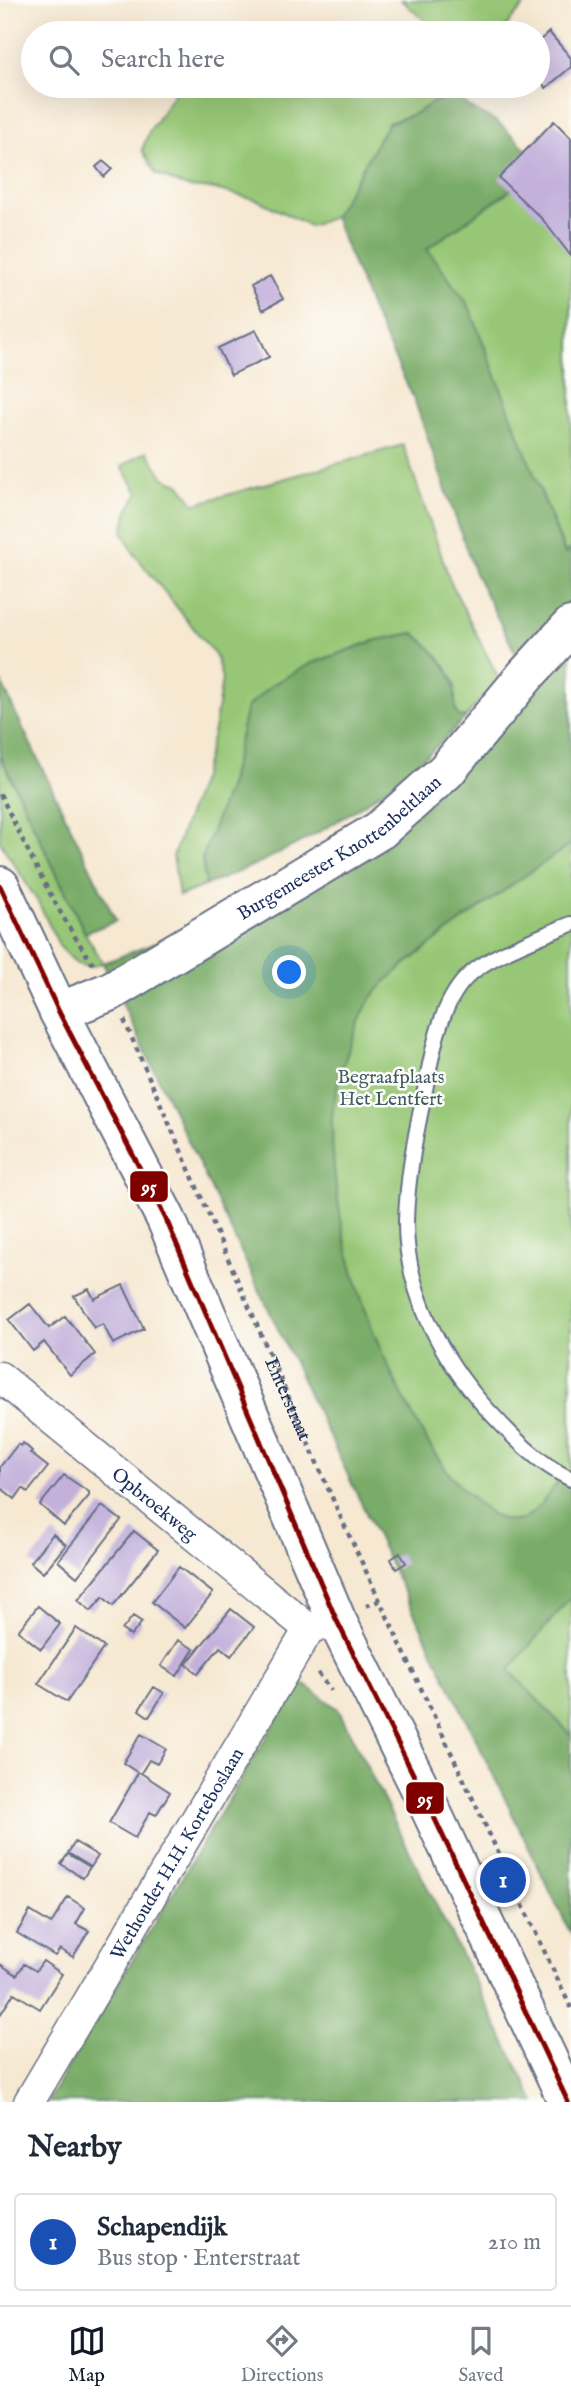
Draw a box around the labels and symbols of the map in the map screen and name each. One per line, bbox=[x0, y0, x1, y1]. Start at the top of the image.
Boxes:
street label: Burgemeester Knottenbeltlaan bbox=[234, 771, 447, 927]
your location bbox=[272, 955, 306, 989]
park label: Begraafplaats Het Lentfert bbox=[338, 1066, 444, 1112]
line badge: 95 bbox=[129, 1170, 169, 1203]
text: 95 bbox=[140, 1176, 157, 1200]
street label: Enterstraat bbox=[258, 1354, 316, 1445]
street label: Opbroekweg bbox=[106, 1463, 202, 1547]
street label: Wethouder H.H. Korteboslaan bbox=[106, 1744, 250, 1965]
line badge: 95 bbox=[405, 1781, 445, 1815]
text: 95 bbox=[416, 1788, 433, 1812]
pin: 1 bbox=[480, 1854, 526, 1906]

